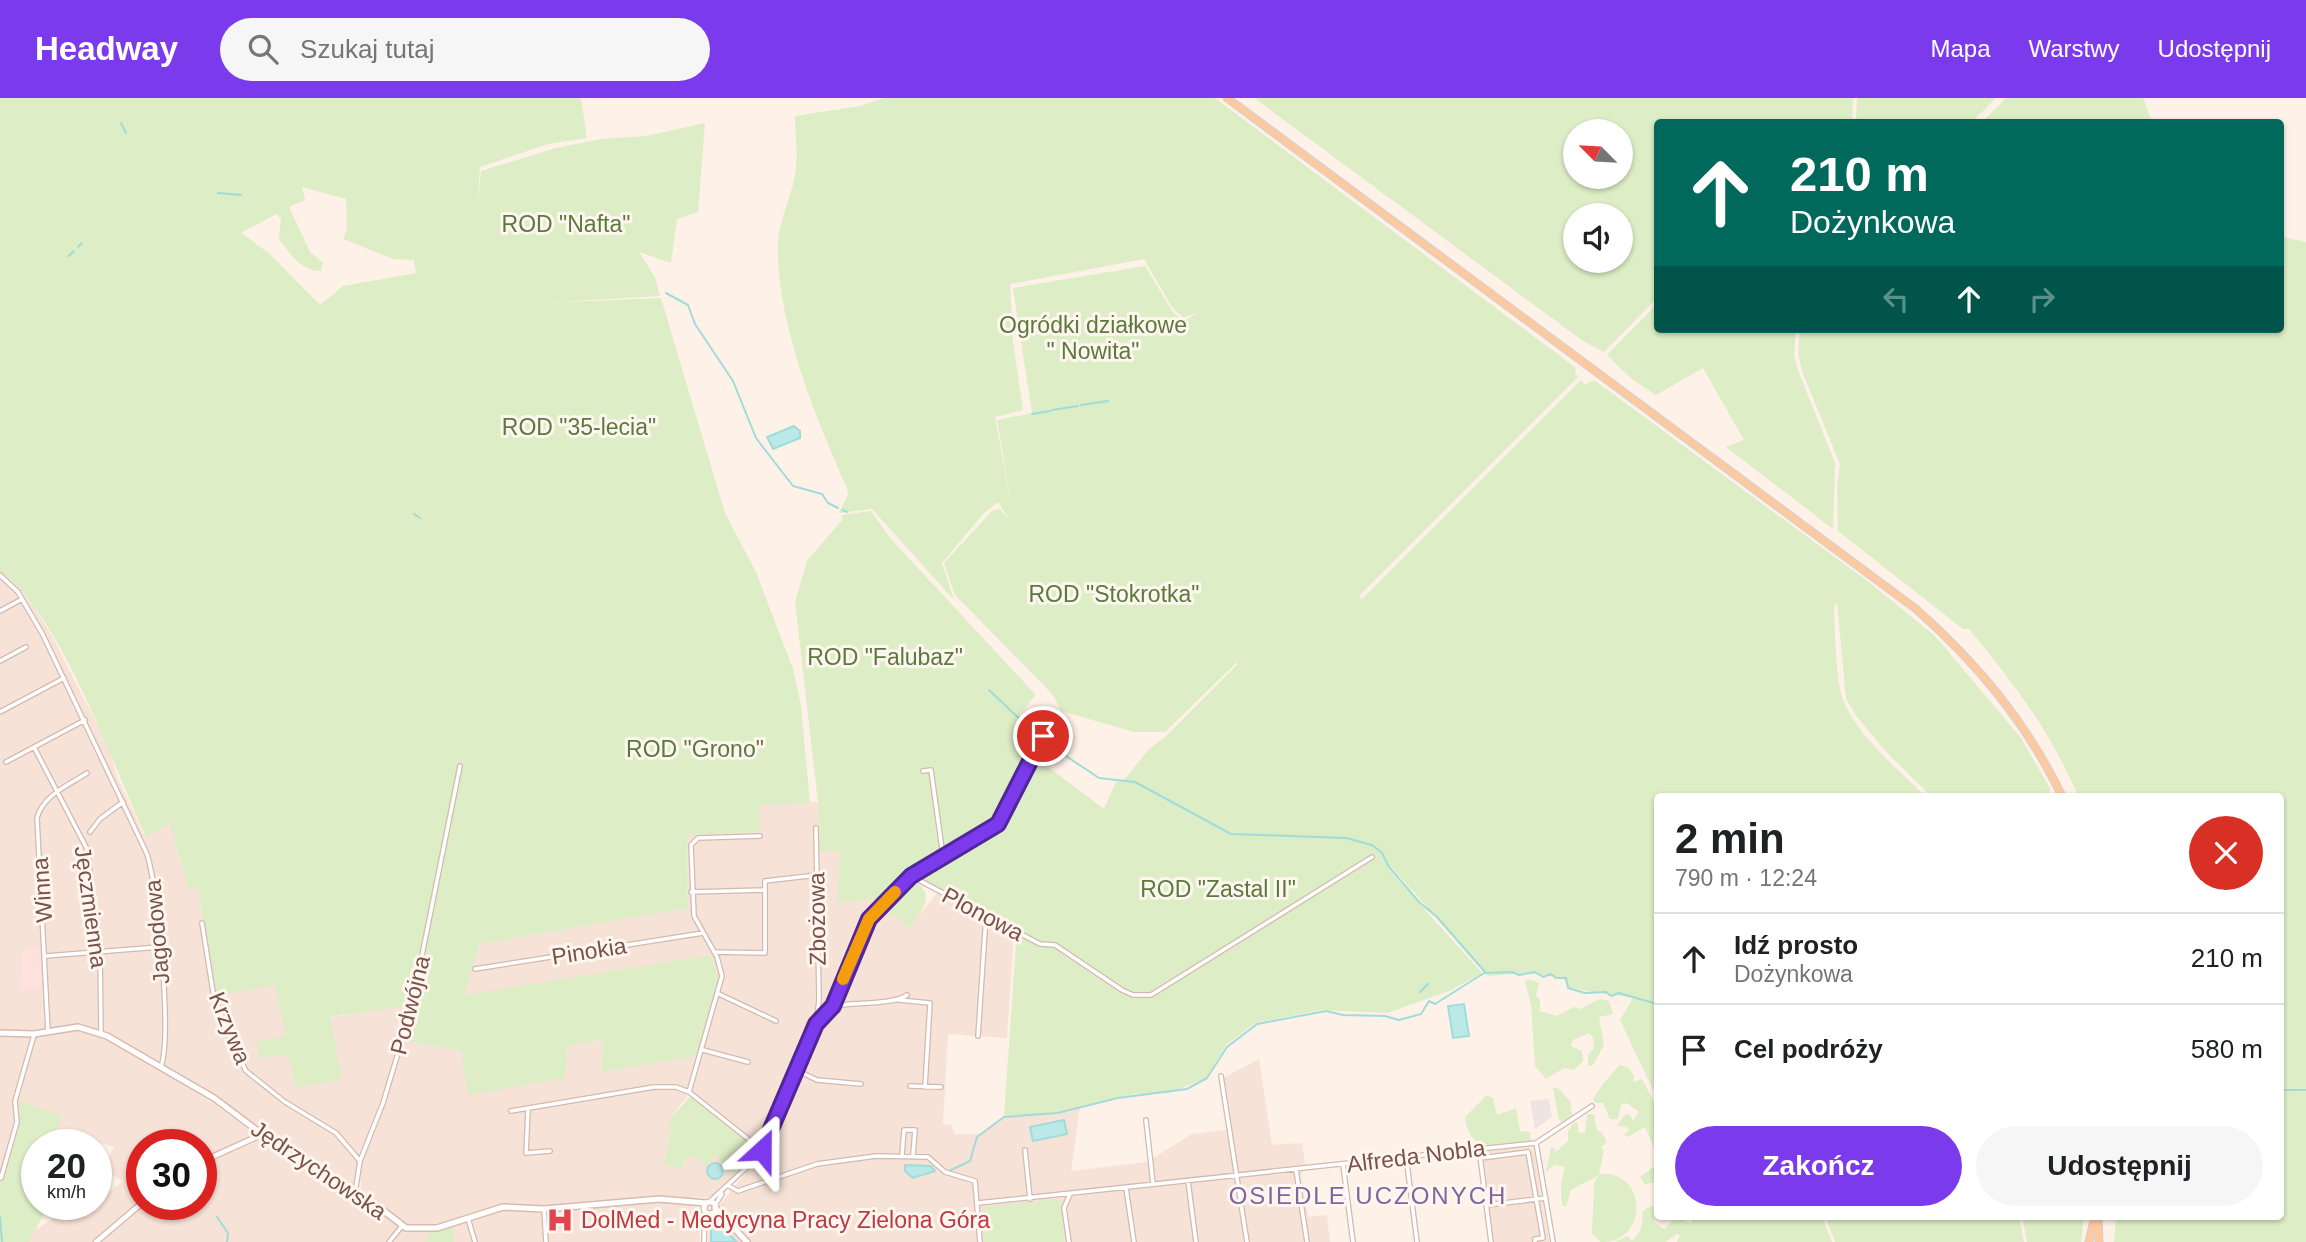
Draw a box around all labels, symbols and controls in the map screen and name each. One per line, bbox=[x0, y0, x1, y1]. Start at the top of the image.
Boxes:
search box bbox=[220, 18, 710, 81]
text: Headway bbox=[35, 30, 178, 67]
icon: search bbox=[244, 30, 282, 68]
text: Szukaj tutaj bbox=[300, 34, 434, 64]
text: Mapa bbox=[1930, 35, 1990, 62]
text: Warstwy bbox=[2028, 35, 2120, 62]
text: Udostępnij bbox=[2158, 35, 2271, 62]
north arrow bbox=[1563, 119, 1633, 189]
map controls bbox=[1563, 119, 1633, 273]
icon: ahead bbox=[1675, 147, 1766, 238]
text: 210 m bbox=[1790, 147, 1929, 201]
button: sound bbox=[1563, 203, 1633, 273]
text: Dożynkowa bbox=[1790, 204, 1955, 240]
park label: ROD "Nafta" bbox=[502, 211, 630, 237]
icon: left bbox=[1877, 280, 1915, 318]
icon: ahead bbox=[1950, 280, 1988, 318]
icon: right bbox=[2023, 280, 2061, 318]
park label: Ogródki działkowe " Nowita" bbox=[999, 312, 1187, 364]
park label: ROD "35-lecia" bbox=[502, 414, 656, 440]
park label: ROD "Stokrotka" bbox=[1029, 581, 1199, 607]
park label: ROD "Falubaz" bbox=[807, 644, 963, 670]
pin bbox=[1013, 706, 1073, 766]
icon: arrive bbox=[1024, 717, 1062, 755]
park label: ROD "Grono" bbox=[626, 736, 764, 762]
text: 2 min bbox=[1675, 815, 1785, 862]
button: close bbox=[2189, 816, 2263, 890]
street label: Jęczmienna bbox=[70, 844, 112, 970]
street label: Winna bbox=[27, 856, 57, 923]
text: 790 m · 12:24 bbox=[1675, 865, 1817, 891]
street label: Zbożowa bbox=[803, 872, 831, 966]
park label: ROD "Zastal II" bbox=[1140, 876, 1296, 902]
street label: Jagodowa bbox=[139, 878, 175, 985]
street label: Plonowa bbox=[938, 882, 1028, 946]
text: Idź prosto bbox=[1734, 930, 1858, 960]
street label: Pinokia bbox=[550, 932, 628, 970]
icon: ahead bbox=[1675, 940, 1713, 978]
text: 210 m bbox=[2191, 943, 2263, 973]
street label: Podwójna bbox=[385, 953, 435, 1057]
text: Dożynkowa bbox=[1734, 961, 1853, 987]
street label: Krzywa bbox=[204, 988, 256, 1068]
icon: arrive bbox=[1675, 1031, 1713, 1069]
text: Cel podróży bbox=[1734, 1034, 1883, 1064]
text: 580 m bbox=[2191, 1034, 2263, 1064]
position arrow bbox=[725, 1113, 799, 1187]
street label: Jędrzychowska bbox=[247, 1115, 392, 1225]
button: Zakończ bbox=[1675, 1126, 1962, 1206]
button: Udostępnij bbox=[1976, 1126, 2263, 1206]
speed limit sign: 30 bbox=[126, 1129, 217, 1220]
street label: Alfreda Nobla bbox=[1345, 1135, 1487, 1177]
text: 20 bbox=[47, 1146, 86, 1185]
text: km/h bbox=[47, 1182, 86, 1202]
district label: OSIEDLE UCZONYCH bbox=[1229, 1182, 1507, 1209]
hospital icon: DolMed - Medycyna Pracy Zielona Góra bbox=[545, 1205, 575, 1235]
place label: DolMed - Medycyna Pracy Zielona Góra bbox=[581, 1207, 990, 1233]

